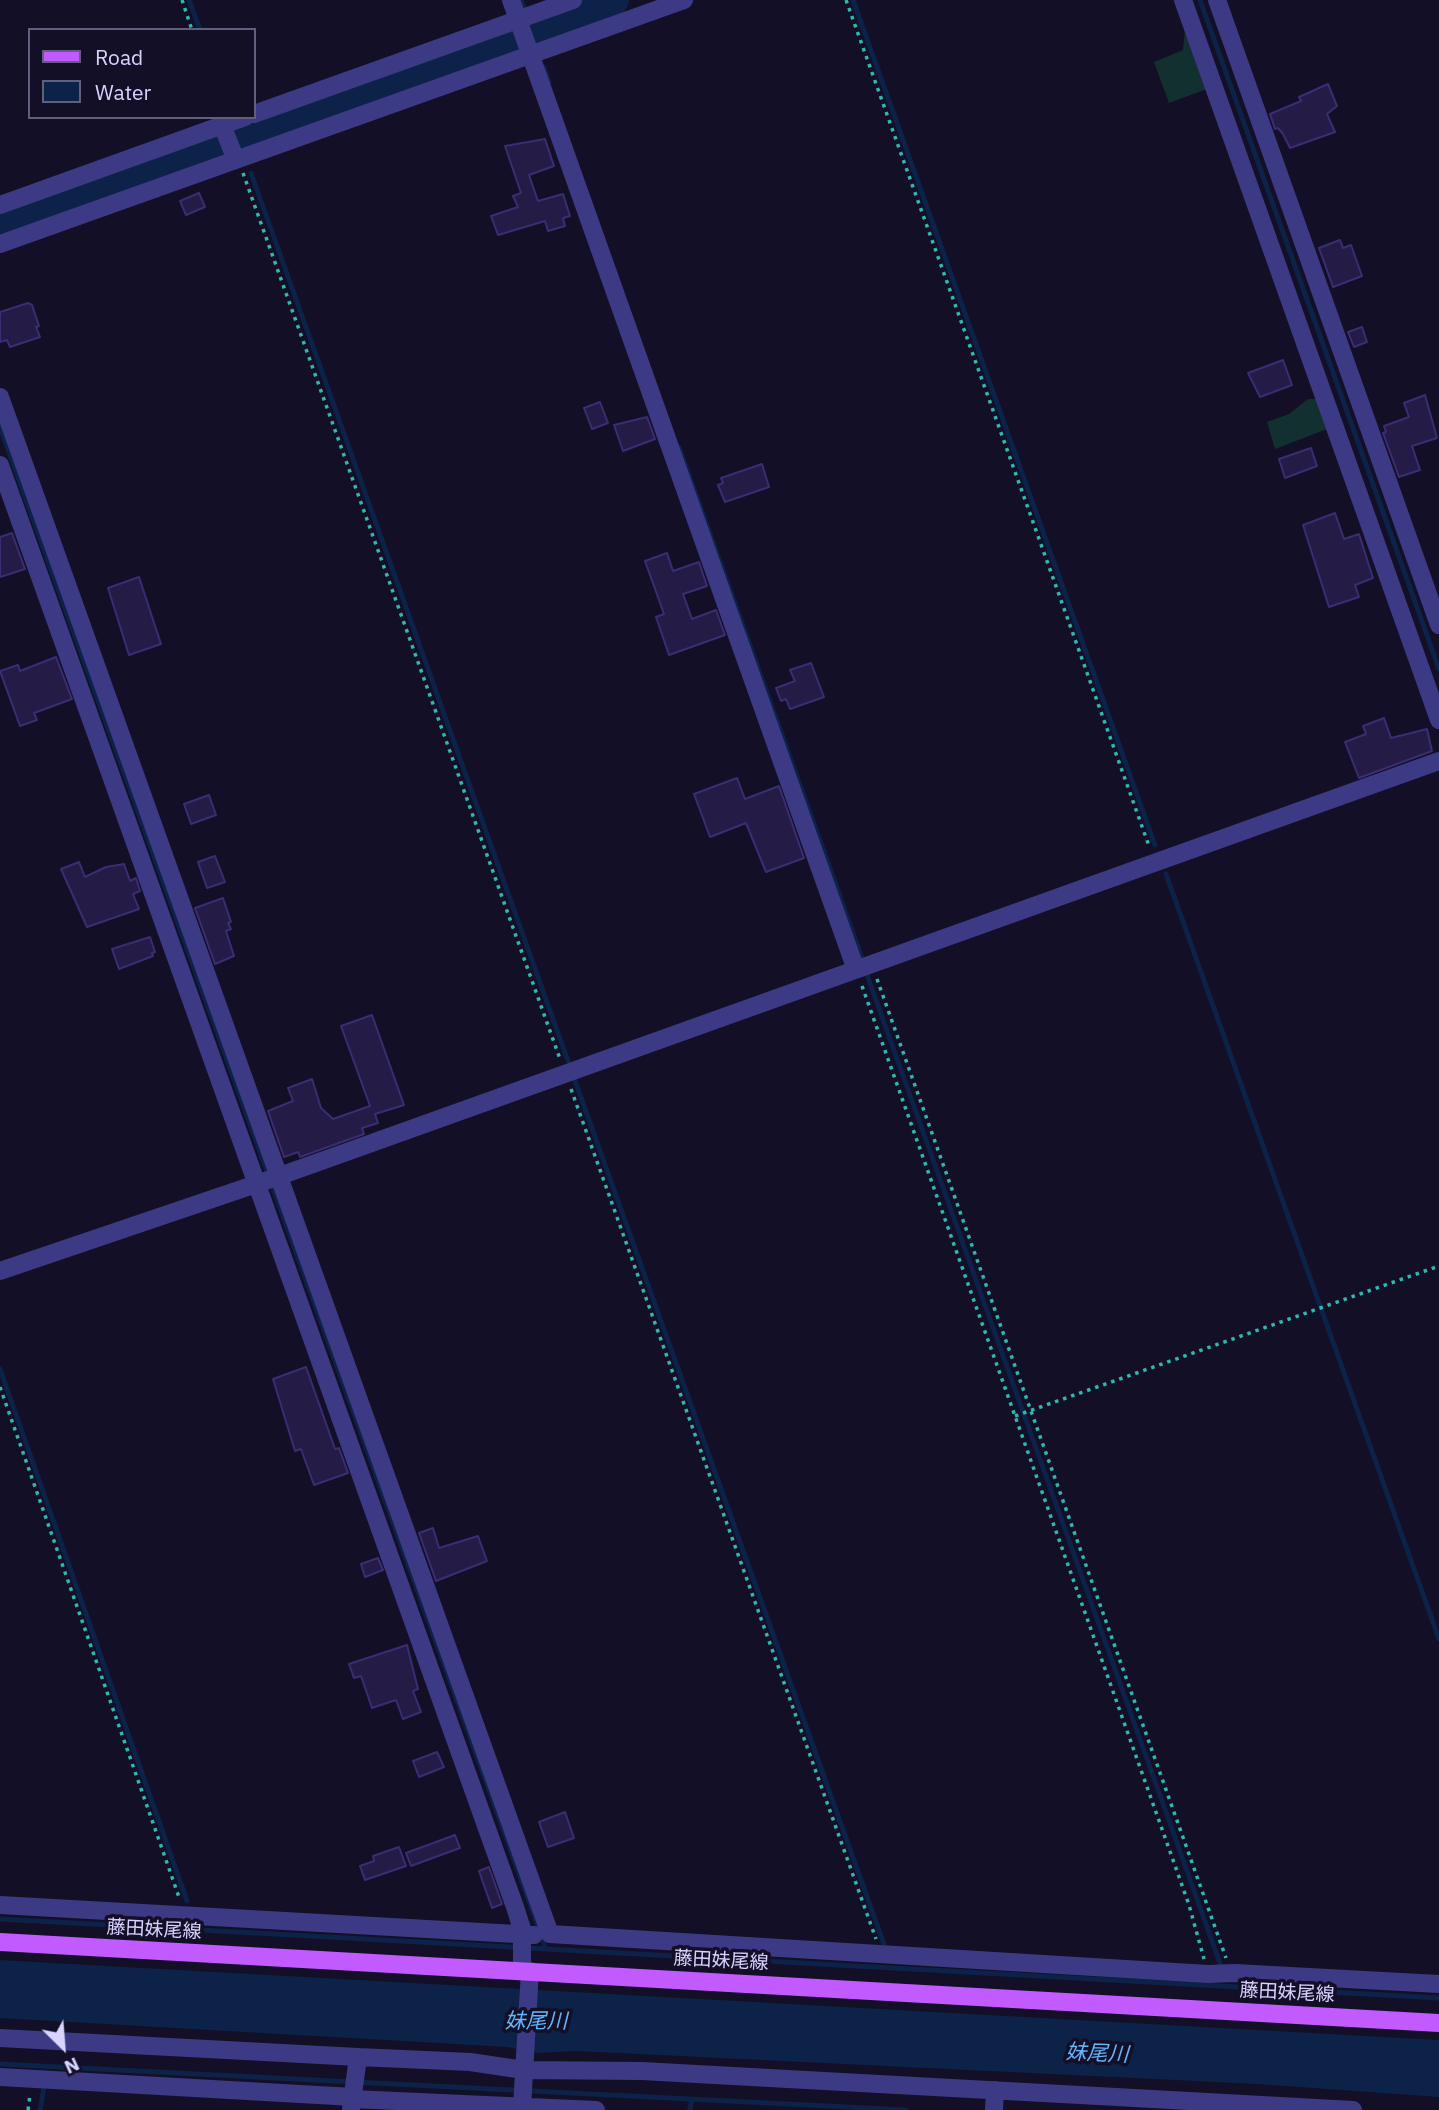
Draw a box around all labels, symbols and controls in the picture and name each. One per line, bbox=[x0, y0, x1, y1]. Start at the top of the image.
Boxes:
legend bbox=[28, 28, 256, 119]
text: Road bbox=[95, 43, 143, 71]
text: Water bbox=[95, 78, 151, 106]
street label: 藤田妹尾線 bbox=[106, 1916, 202, 1944]
street label: 藤田妹尾線 bbox=[673, 1947, 769, 1975]
street label: 藤田妹尾線 bbox=[1239, 1979, 1335, 2007]
water label: 妹尾川 bbox=[505, 2009, 567, 2035]
north arrow bbox=[28, 2012, 98, 2082]
water label: 妹尾川 bbox=[1065, 2040, 1129, 2068]
text: N bbox=[61, 2052, 83, 2080]

